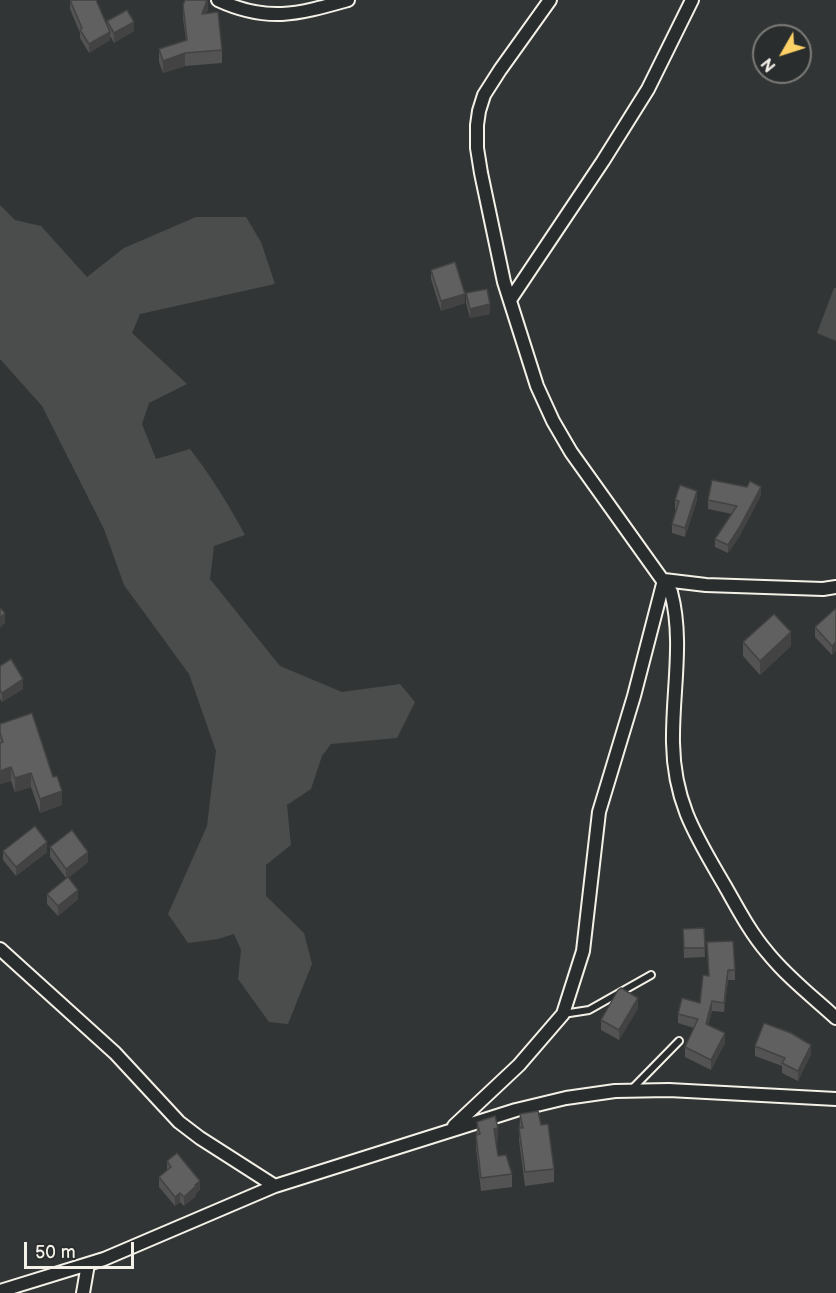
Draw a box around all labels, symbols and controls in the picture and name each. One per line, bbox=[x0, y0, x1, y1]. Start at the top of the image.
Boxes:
north arrow bbox=[752, 24, 812, 84]
text: N bbox=[758, 54, 780, 75]
scale bar bbox=[27, 1230, 136, 1268]
text: 50 m bbox=[35, 1242, 76, 1263]

